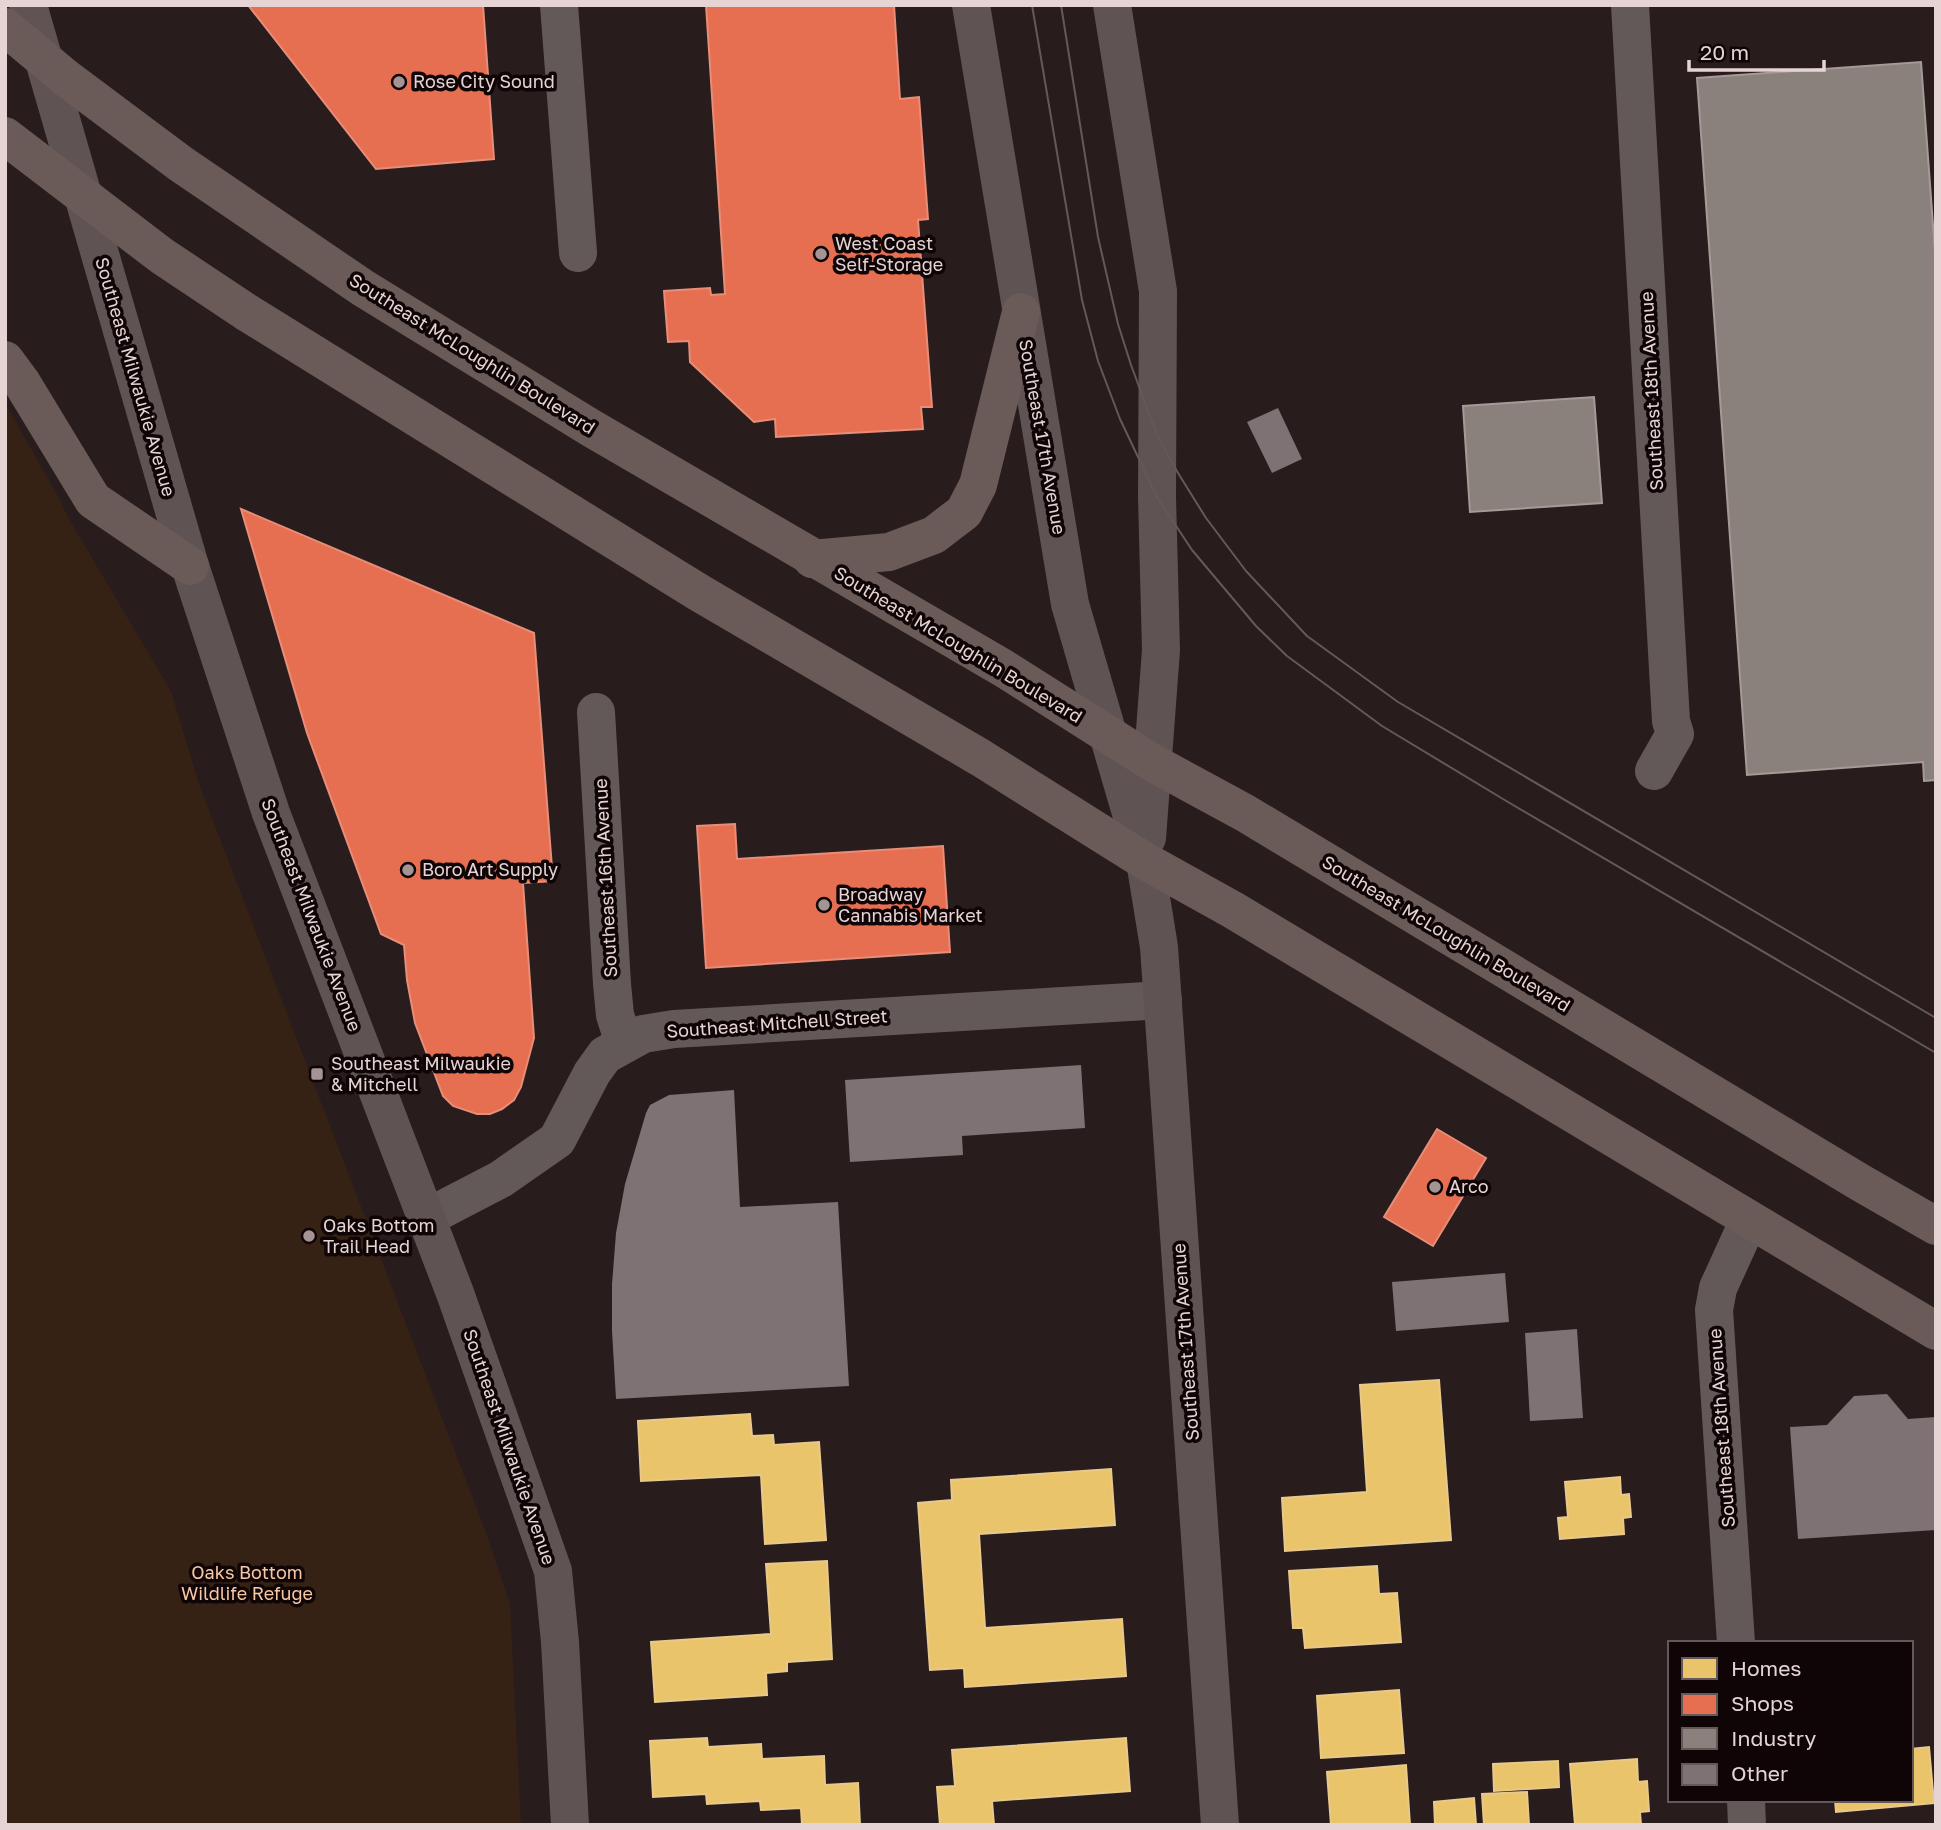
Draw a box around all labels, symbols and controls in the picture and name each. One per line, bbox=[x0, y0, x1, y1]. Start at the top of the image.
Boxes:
scale bar bbox=[1689, 28, 1824, 72]
text: 20 m bbox=[1700, 39, 1749, 65]
place label: Rose City Sound bbox=[413, 70, 555, 92]
marker: Rose City Sound bbox=[391, 74, 407, 90]
place label: West Coast Self-Storage bbox=[835, 232, 943, 275]
marker: West Coast Self-Storage bbox=[813, 246, 829, 262]
street label: Southeast Milwaukie Avenue bbox=[91, 255, 181, 499]
street label: Southeast McLoughlin Boulevard bbox=[346, 268, 600, 438]
street label: Southeast 18th Avenue bbox=[1635, 291, 1667, 491]
street label: Southeast 17th Avenue bbox=[1015, 337, 1071, 536]
street label: Southeast McLoughlin Boulevard bbox=[830, 561, 1087, 727]
street label: Southeast 16th Avenue bbox=[589, 778, 621, 978]
street label: Southeast Milwaukie Avenue bbox=[257, 795, 367, 1034]
street label: Southeast McLoughlin Boulevard bbox=[1318, 850, 1575, 1016]
place label: Boro Art Supply bbox=[422, 858, 558, 880]
marker: Boro Art Supply bbox=[400, 862, 416, 878]
place label: Broadway Cannabis Market bbox=[838, 883, 983, 926]
marker: Broadway Cannabis Market bbox=[816, 897, 832, 913]
street label: Southeast Mitchell Street bbox=[666, 1004, 888, 1042]
place label: Southeast Milwaukie & Mitchell bbox=[331, 1052, 511, 1095]
marker: Southeast Milwaukie & Mitchell bbox=[309, 1066, 325, 1082]
place label: Arco bbox=[1449, 1175, 1489, 1197]
marker: Arco bbox=[1427, 1179, 1443, 1195]
place label: Oaks Bottom Trail Head bbox=[323, 1214, 435, 1257]
marker: Oaks Bottom Trail Head bbox=[301, 1228, 317, 1244]
street label: Southeast 17th Avenue bbox=[1167, 1243, 1203, 1442]
street label: Southeast Milwaukie Avenue bbox=[459, 1326, 561, 1567]
street label: Southeast 18th Avenue bbox=[1703, 1328, 1739, 1528]
park label: Oaks Bottom Wildlife Refuge bbox=[181, 1561, 313, 1604]
legend bbox=[1668, 1641, 1913, 1802]
text: Homes bbox=[1731, 1655, 1801, 1681]
text: Shops bbox=[1731, 1690, 1794, 1716]
text: Industry bbox=[1731, 1725, 1816, 1751]
text: Other bbox=[1731, 1760, 1788, 1786]

